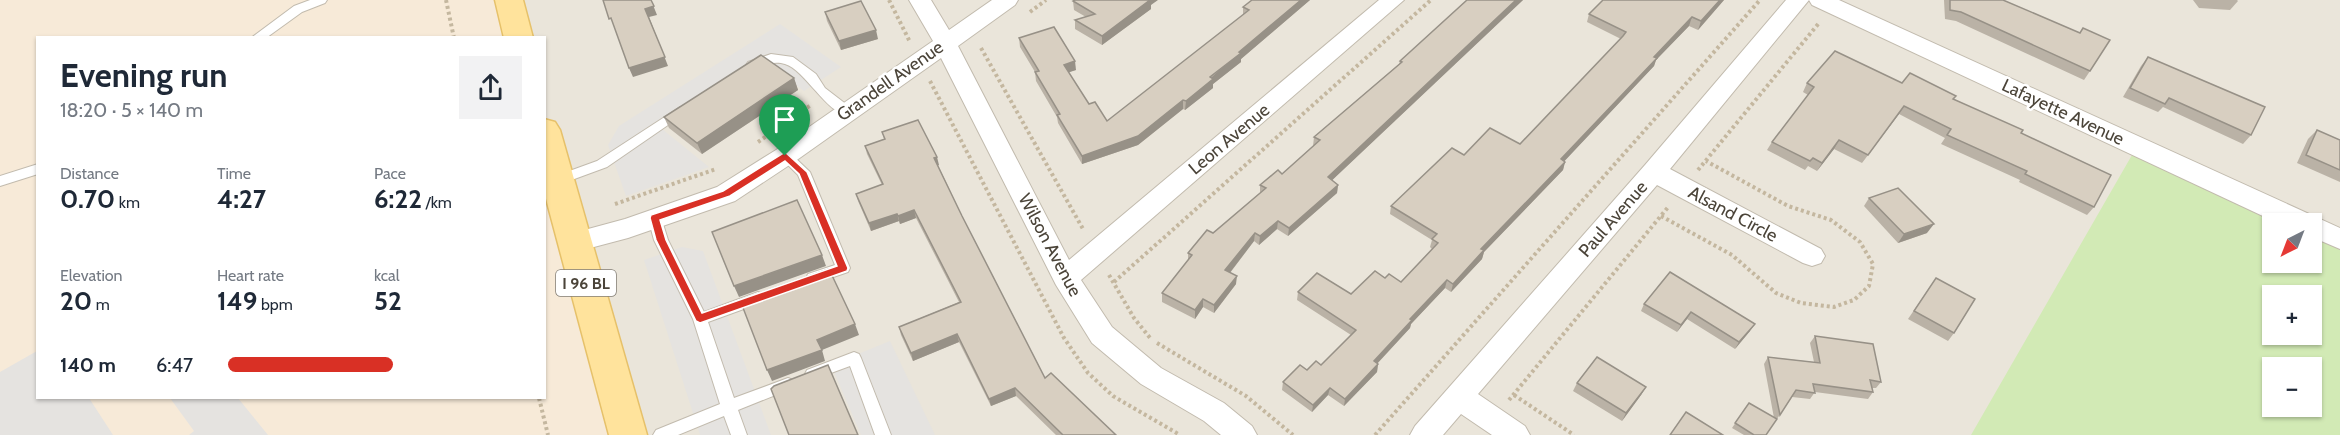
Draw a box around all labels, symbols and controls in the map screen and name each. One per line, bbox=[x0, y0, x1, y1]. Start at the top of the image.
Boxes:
street label: Grandell Avenue bbox=[832, 36, 948, 126]
text: Evening run bbox=[60, 55, 227, 95]
button: share bbox=[459, 56, 522, 119]
street label: Lafayette Avenue bbox=[1998, 74, 2128, 150]
pin bbox=[759, 94, 810, 156]
text: 18:20 · 5 × 140 m bbox=[60, 98, 203, 122]
street label: Leon Avenue bbox=[1184, 99, 1274, 179]
icon: arrive bbox=[768, 103, 801, 136]
text: Distance bbox=[60, 164, 119, 183]
text: Time bbox=[217, 164, 251, 183]
text: Pace bbox=[374, 164, 406, 183]
street label: Paul Avenue bbox=[1574, 177, 1652, 261]
street label: Alsand Circle bbox=[1685, 181, 1781, 247]
text: 0.70 bbox=[60, 183, 115, 215]
text: 4:27 bbox=[217, 183, 266, 215]
text: 6:22 bbox=[374, 183, 422, 215]
street label: Wilson Avenue bbox=[1014, 190, 1086, 300]
text: km bbox=[115, 193, 140, 212]
text: /km bbox=[422, 193, 452, 212]
north arrow bbox=[2262, 213, 2322, 273]
map controls bbox=[2262, 213, 2322, 417]
text: Elevation bbox=[60, 266, 123, 285]
text: Heart rate bbox=[217, 266, 284, 285]
text: kcal bbox=[374, 266, 400, 285]
road number: I 96 BL bbox=[556, 270, 616, 296]
text: 20 bbox=[60, 285, 92, 317]
text: 149 bbox=[217, 285, 257, 317]
text: 52 bbox=[374, 285, 402, 317]
button: + bbox=[2262, 285, 2322, 345]
text: m bbox=[92, 295, 110, 314]
text: bpm bbox=[257, 295, 293, 314]
text: 140 m bbox=[60, 353, 116, 377]
text: 6:47 bbox=[156, 353, 193, 377]
button: − bbox=[2262, 357, 2322, 417]

